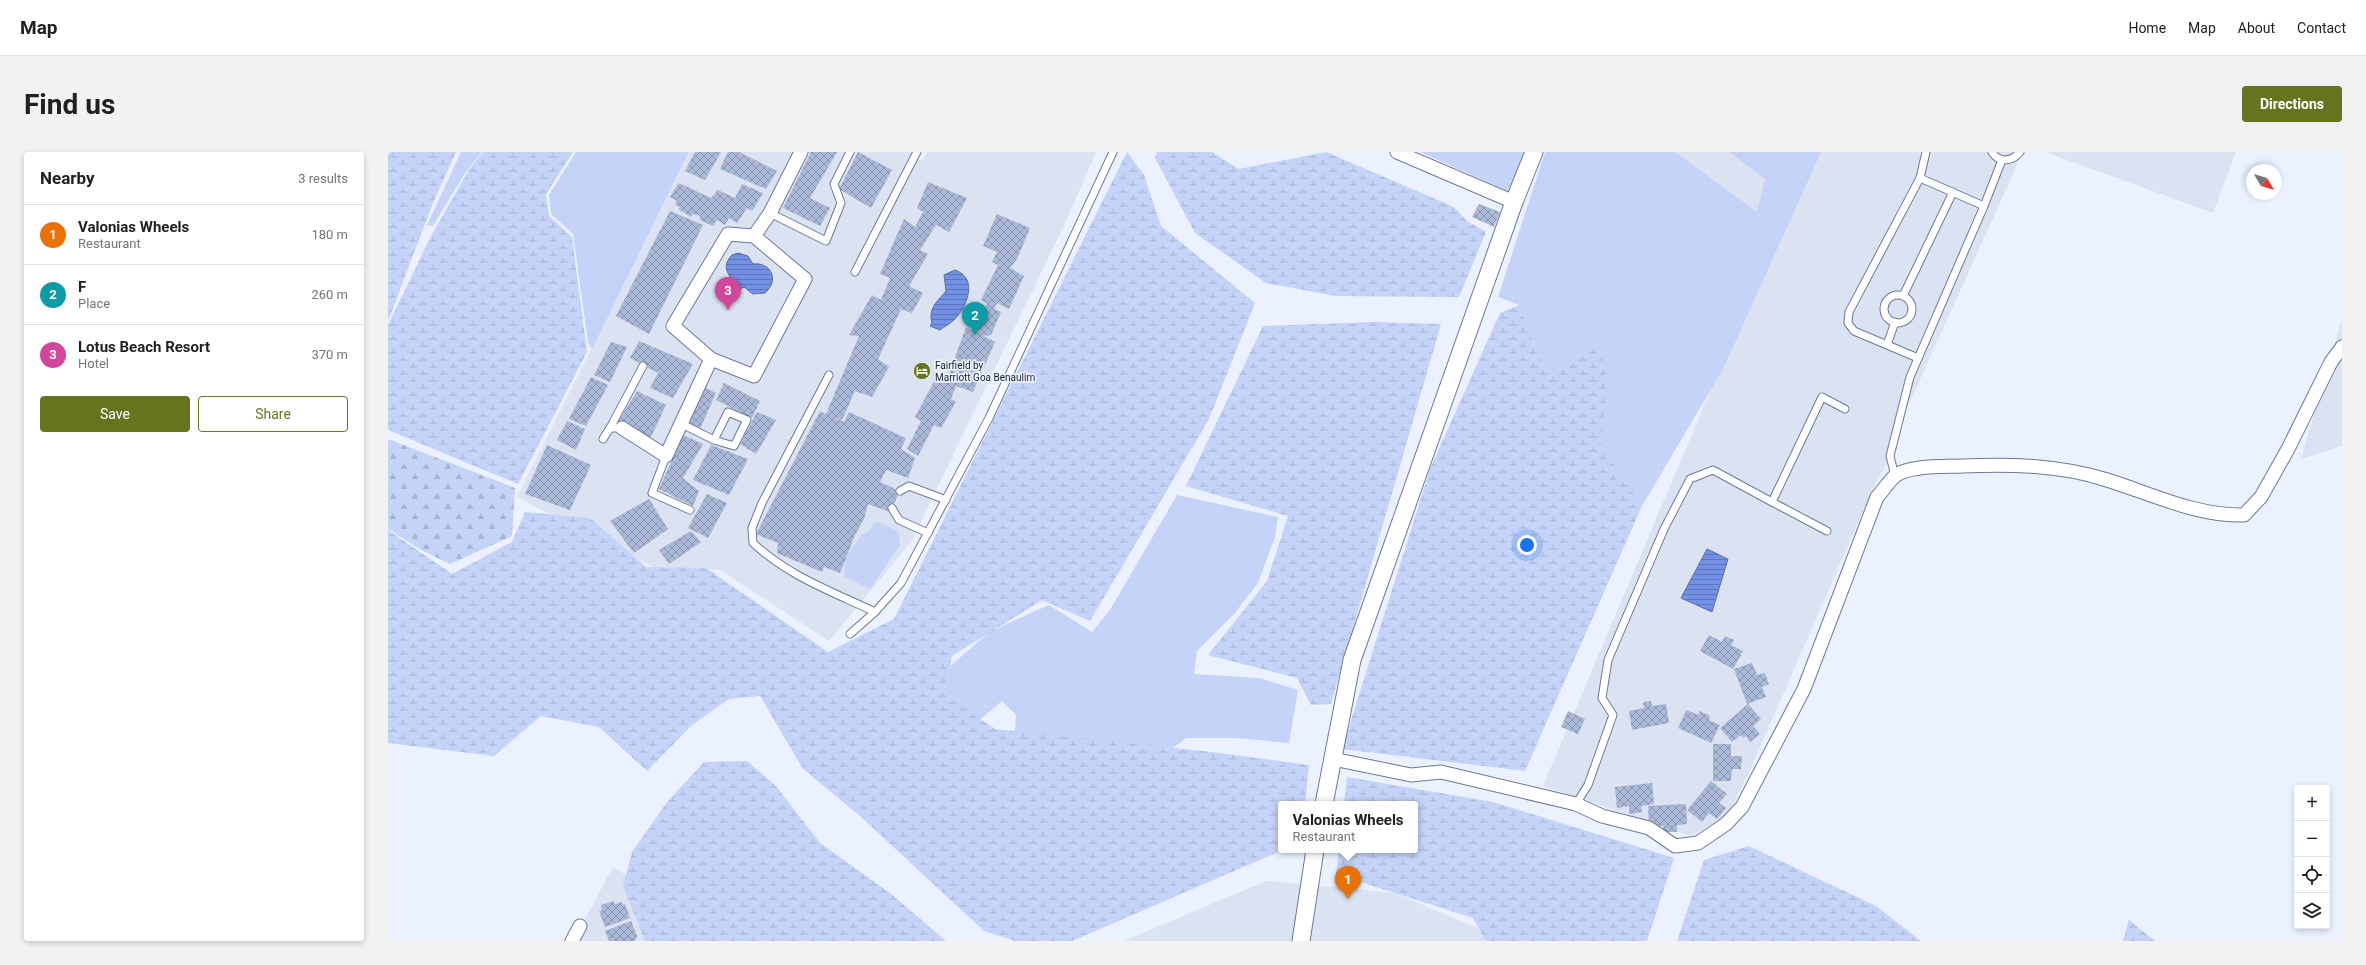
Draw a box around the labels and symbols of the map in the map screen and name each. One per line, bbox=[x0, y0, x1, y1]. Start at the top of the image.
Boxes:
north arrow bbox=[2246, 164, 2282, 200]
pin: 3 bbox=[715, 277, 741, 310]
pin: 2 bbox=[962, 302, 988, 335]
place label: Fairfield by Marriott Goa Benaulim bbox=[935, 360, 1035, 383]
hotel icon: Fairfield by Marriott Goa Benaulim bbox=[912, 361, 932, 381]
your location bbox=[1517, 535, 1537, 555]
pin: 1 bbox=[1335, 866, 1361, 899]

